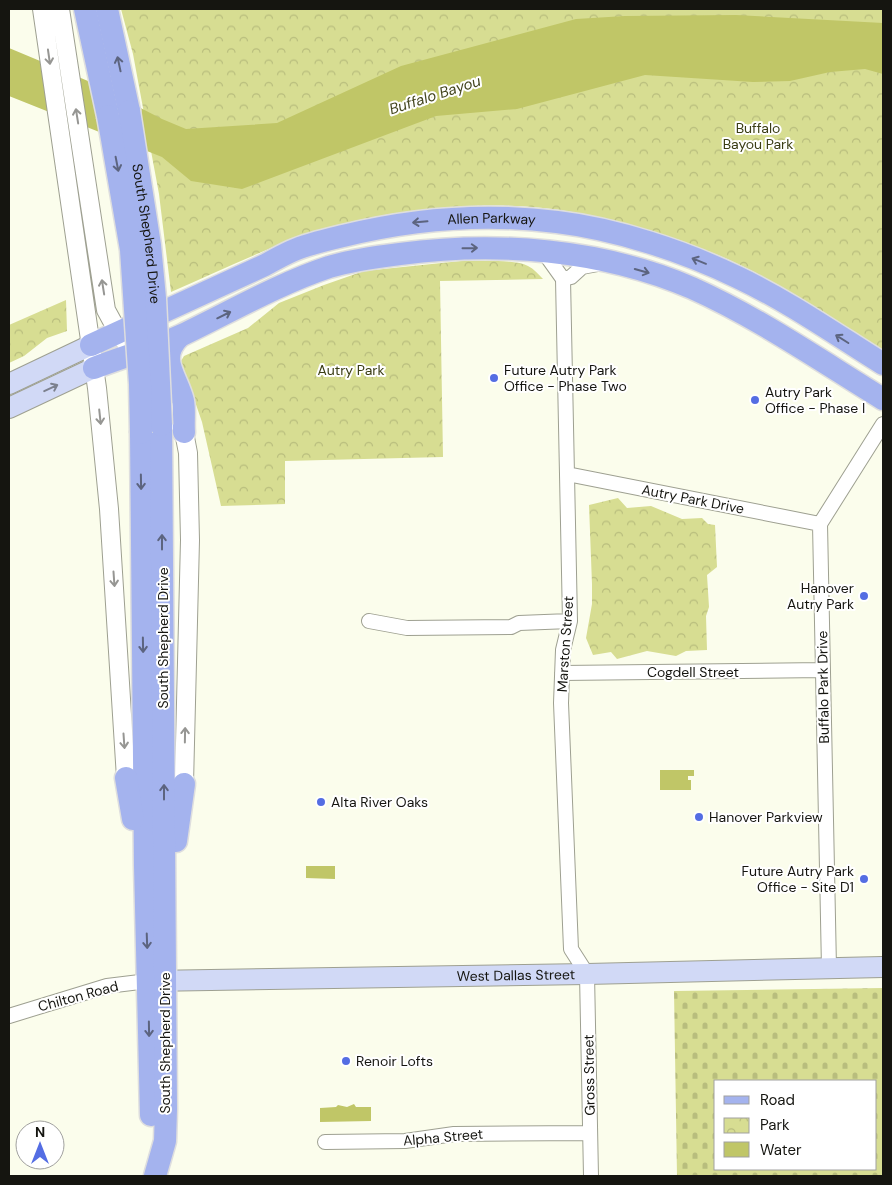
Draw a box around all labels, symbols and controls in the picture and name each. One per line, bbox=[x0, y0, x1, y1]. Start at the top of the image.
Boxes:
one-way arrow bbox=[44, 49, 54, 65]
one-way arrow bbox=[114, 56, 123, 72]
water label: Buffalo Bayou bbox=[387, 71, 484, 119]
one-way arrow bbox=[71, 109, 81, 125]
park label: Buffalo Bayou Park bbox=[723, 119, 793, 153]
one-way arrow bbox=[113, 155, 122, 171]
street label: South Shepherd Drive bbox=[128, 162, 164, 304]
street label: Allen Parkway bbox=[447, 209, 537, 229]
one-way arrow bbox=[413, 217, 429, 227]
one-way arrow bbox=[462, 243, 478, 253]
one-way arrow bbox=[692, 256, 708, 265]
one-way arrow bbox=[634, 267, 650, 277]
one-way arrow bbox=[97, 279, 107, 295]
one-way arrow bbox=[216, 310, 231, 319]
one-way arrow bbox=[835, 333, 849, 343]
park label: Autry Park bbox=[318, 361, 385, 379]
place label: Future Autry Park Office - Phase Two bbox=[504, 361, 627, 395]
marker: Future Autry Park Office - Phase Two bbox=[488, 372, 500, 384]
one-way arrow bbox=[44, 382, 59, 392]
place label: Autry Park Office - Phase I bbox=[765, 383, 865, 417]
marker: Autry Park Office - Phase I bbox=[749, 394, 761, 406]
one-way arrow bbox=[95, 409, 105, 425]
one-way arrow bbox=[136, 474, 146, 490]
street label: Autry Park Drive bbox=[640, 480, 746, 518]
one-way arrow bbox=[157, 534, 167, 550]
street label: South Shepherd Drive bbox=[154, 567, 172, 709]
one-way arrow bbox=[109, 570, 118, 586]
place label: Hanover Autry Park bbox=[787, 579, 854, 613]
marker: Hanover Autry Park bbox=[858, 590, 870, 602]
street label: Marston Street bbox=[553, 595, 577, 693]
street label: Buffalo Park Drive bbox=[813, 630, 833, 744]
one-way arrow bbox=[138, 636, 148, 652]
street label: Cogdell Street bbox=[647, 663, 739, 681]
one-way arrow bbox=[181, 727, 190, 743]
one-way arrow bbox=[120, 733, 129, 749]
one-way arrow bbox=[159, 784, 169, 800]
place label: Alta River Oaks bbox=[331, 793, 428, 811]
marker: Alta River Oaks bbox=[315, 796, 327, 808]
place label: Hanover Parkview bbox=[709, 808, 823, 826]
marker: Hanover Parkview bbox=[693, 811, 705, 823]
place label: Future Autry Park Office - Site D1 bbox=[741, 862, 854, 896]
marker: Future Autry Park Office - Site D1 bbox=[858, 873, 870, 885]
one-way arrow bbox=[142, 932, 152, 949]
street label: West Dallas Street bbox=[457, 965, 575, 985]
street label: South Shepherd Drive bbox=[156, 972, 174, 1114]
street label: Chilton Road bbox=[36, 977, 120, 1015]
one-way arrow bbox=[144, 1021, 154, 1037]
street label: Gross Street bbox=[579, 1034, 599, 1116]
place label: Renoir Lofts bbox=[356, 1052, 433, 1070]
marker: Renoir Lofts bbox=[340, 1055, 352, 1067]
legend bbox=[714, 1080, 877, 1170]
text: Road bbox=[760, 1090, 795, 1110]
text: Park bbox=[760, 1115, 790, 1135]
north arrow bbox=[15, 1120, 65, 1170]
text: N bbox=[35, 1123, 45, 1141]
street label: Alpha Street bbox=[402, 1125, 484, 1149]
text: Water bbox=[760, 1140, 802, 1160]

